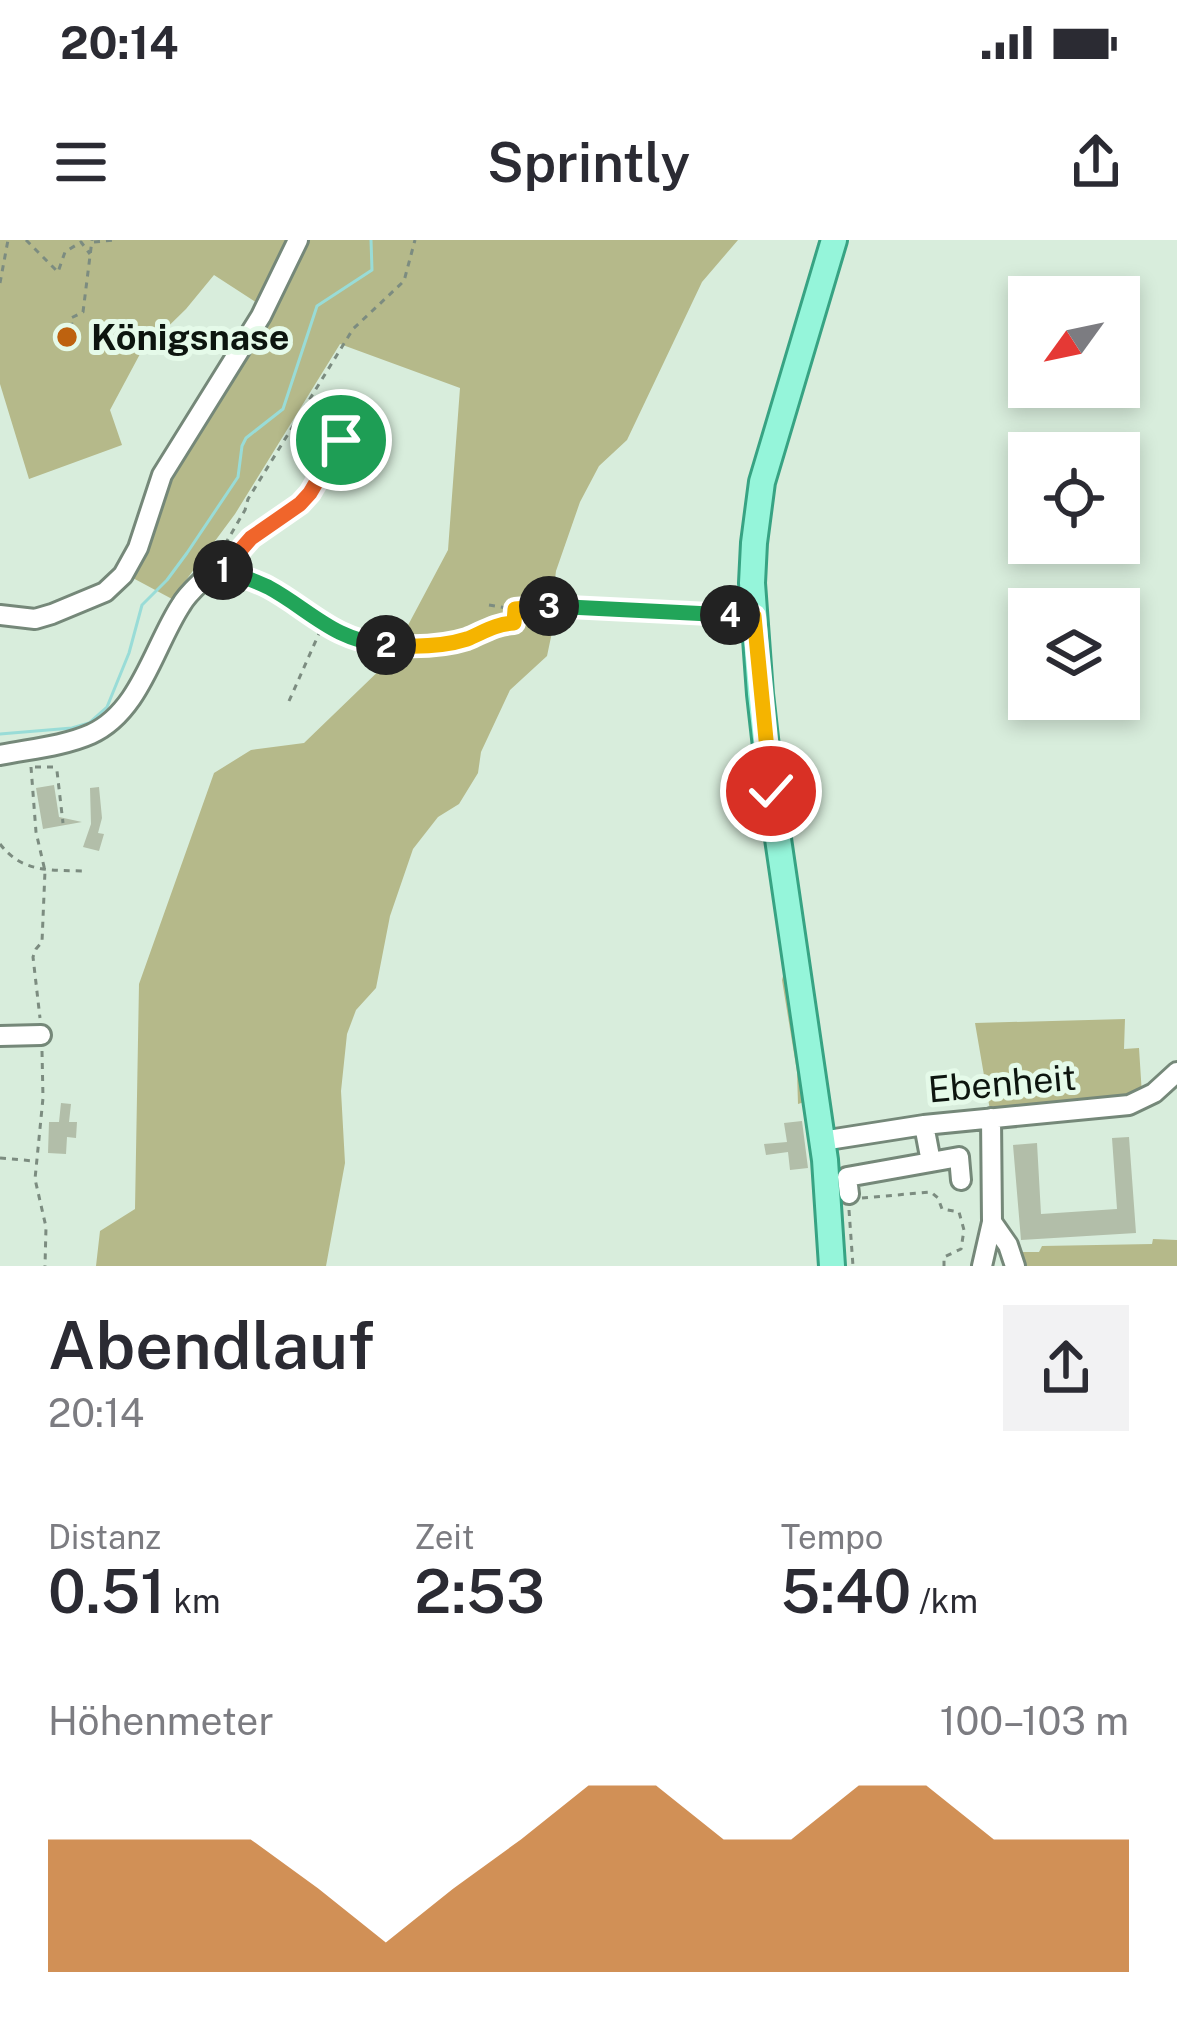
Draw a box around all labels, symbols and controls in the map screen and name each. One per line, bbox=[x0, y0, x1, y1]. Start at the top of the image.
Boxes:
text: 20:14 bbox=[60, 16, 179, 69]
icon: menu bbox=[48, 129, 114, 195]
icon: share bbox=[1063, 129, 1129, 195]
text: Sprintly bbox=[487, 131, 690, 194]
north arrow bbox=[1008, 276, 1140, 408]
map controls bbox=[1008, 276, 1140, 720]
place label: Königsnase bbox=[91, 316, 290, 358]
marker: Königsnase bbox=[54, 324, 80, 350]
pin bbox=[290, 389, 392, 491]
icon: arrive bbox=[308, 407, 374, 473]
button: locate bbox=[1008, 432, 1140, 564]
pin: 1 bbox=[193, 540, 253, 600]
text: 1 bbox=[216, 551, 230, 589]
pin: 3 bbox=[519, 576, 579, 636]
pin: 4 bbox=[700, 585, 760, 645]
text: 3 bbox=[538, 587, 560, 625]
button: layers bbox=[1008, 588, 1140, 720]
text: 4 bbox=[719, 596, 741, 634]
pin: 2 bbox=[356, 615, 416, 675]
text: 2 bbox=[376, 626, 396, 664]
pin bbox=[720, 740, 822, 842]
icon: check bbox=[738, 758, 804, 824]
street label: Ebenheit bbox=[926, 1056, 1078, 1110]
button: share bbox=[1003, 1305, 1129, 1431]
text: Abendlauf bbox=[48, 1306, 374, 1384]
text: 20:14 bbox=[48, 1390, 144, 1436]
text: Distanz bbox=[48, 1518, 161, 1556]
text: Zeit bbox=[414, 1518, 475, 1556]
text: Tempo bbox=[781, 1518, 884, 1556]
text: 0.51 bbox=[48, 1556, 165, 1627]
text: 2:53 bbox=[414, 1556, 545, 1627]
text: 5:40 bbox=[781, 1556, 911, 1627]
text: km bbox=[165, 1582, 220, 1620]
text: /km bbox=[911, 1582, 978, 1620]
text: Höhenmeter bbox=[48, 1698, 274, 1744]
text: 100–103 m bbox=[940, 1698, 1129, 1744]

